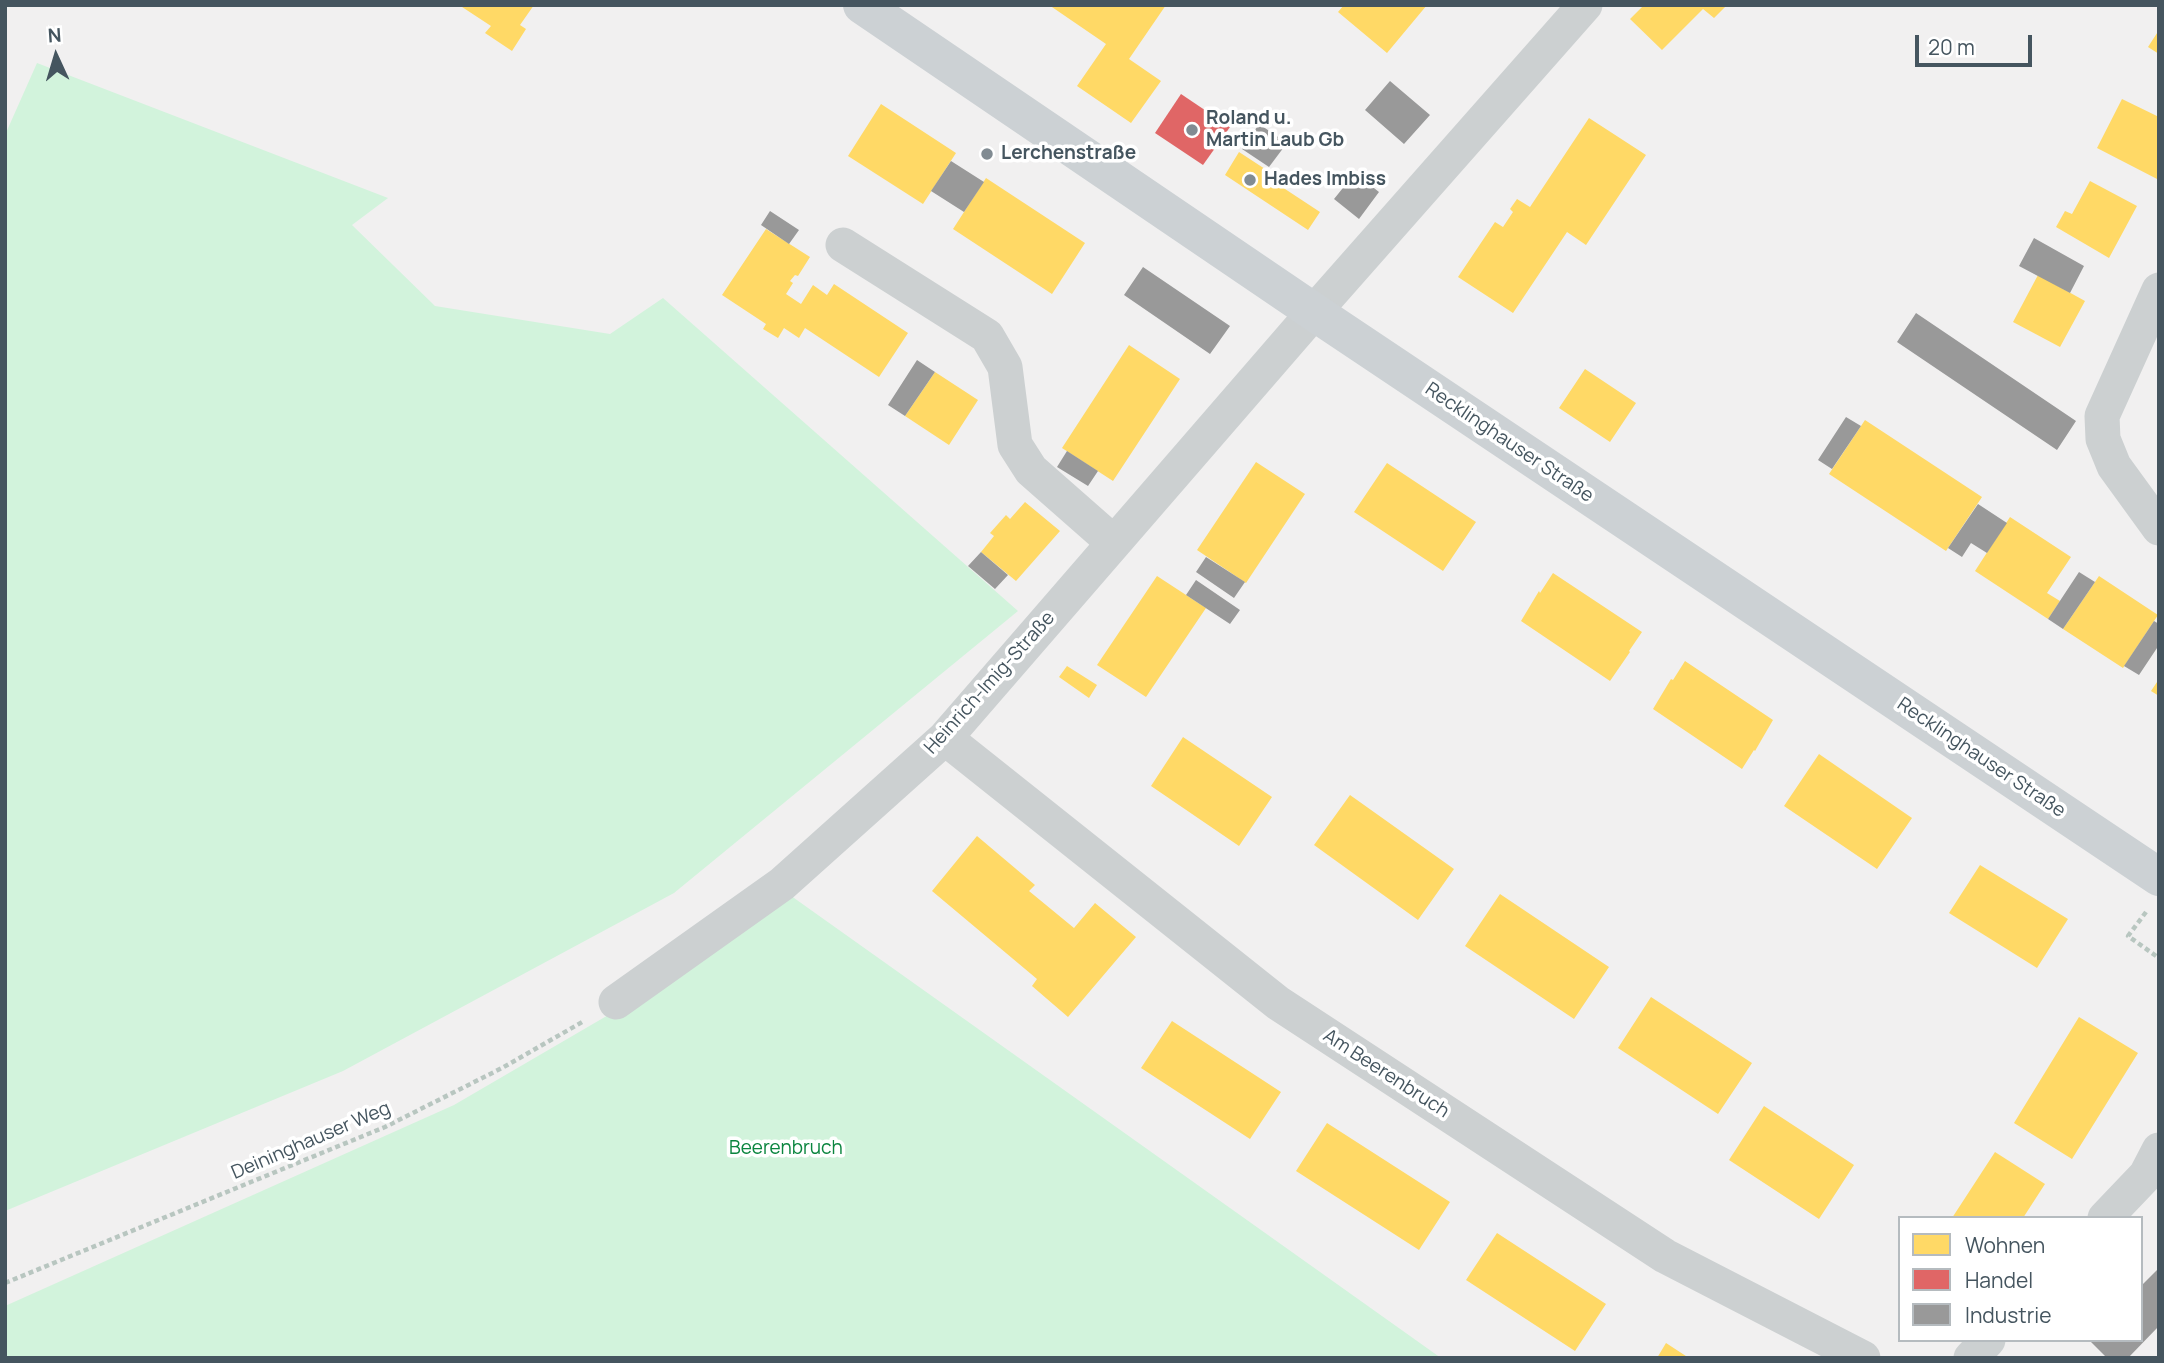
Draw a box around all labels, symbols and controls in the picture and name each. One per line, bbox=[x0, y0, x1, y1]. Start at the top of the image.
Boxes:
north arrow bbox=[21, 21, 91, 91]
scale bar bbox=[1919, 21, 2036, 65]
text: N bbox=[47, 22, 62, 48]
text: 20 m bbox=[1928, 33, 1975, 61]
place label: Roland u. Martin Laub Gb bbox=[1206, 108, 1344, 152]
marker: Roland u. Martin Laub Gb bbox=[1184, 122, 1200, 138]
place label: Lerchenstraße bbox=[1001, 143, 1136, 165]
marker: Lerchenstraße bbox=[979, 146, 995, 162]
place label: Hades Imbiss bbox=[1264, 169, 1386, 191]
marker: Hades Imbiss bbox=[1242, 172, 1258, 188]
street label: Recklinghauser Straße bbox=[1421, 378, 1597, 508]
street label: Heinrich-Imig-Straße bbox=[920, 607, 1060, 759]
street label: Recklinghauser Straße bbox=[1893, 693, 2069, 823]
street label: Am Beerenbruch bbox=[1319, 1025, 1453, 1123]
street label: Deininghauser Weg bbox=[228, 1097, 394, 1185]
park label: Beerenbruch bbox=[729, 1138, 843, 1160]
legend bbox=[1898, 1216, 2143, 1342]
text: Wohnen bbox=[1965, 1231, 2045, 1259]
text: Handel bbox=[1965, 1266, 2033, 1294]
text: Industrie bbox=[1965, 1301, 2051, 1329]

